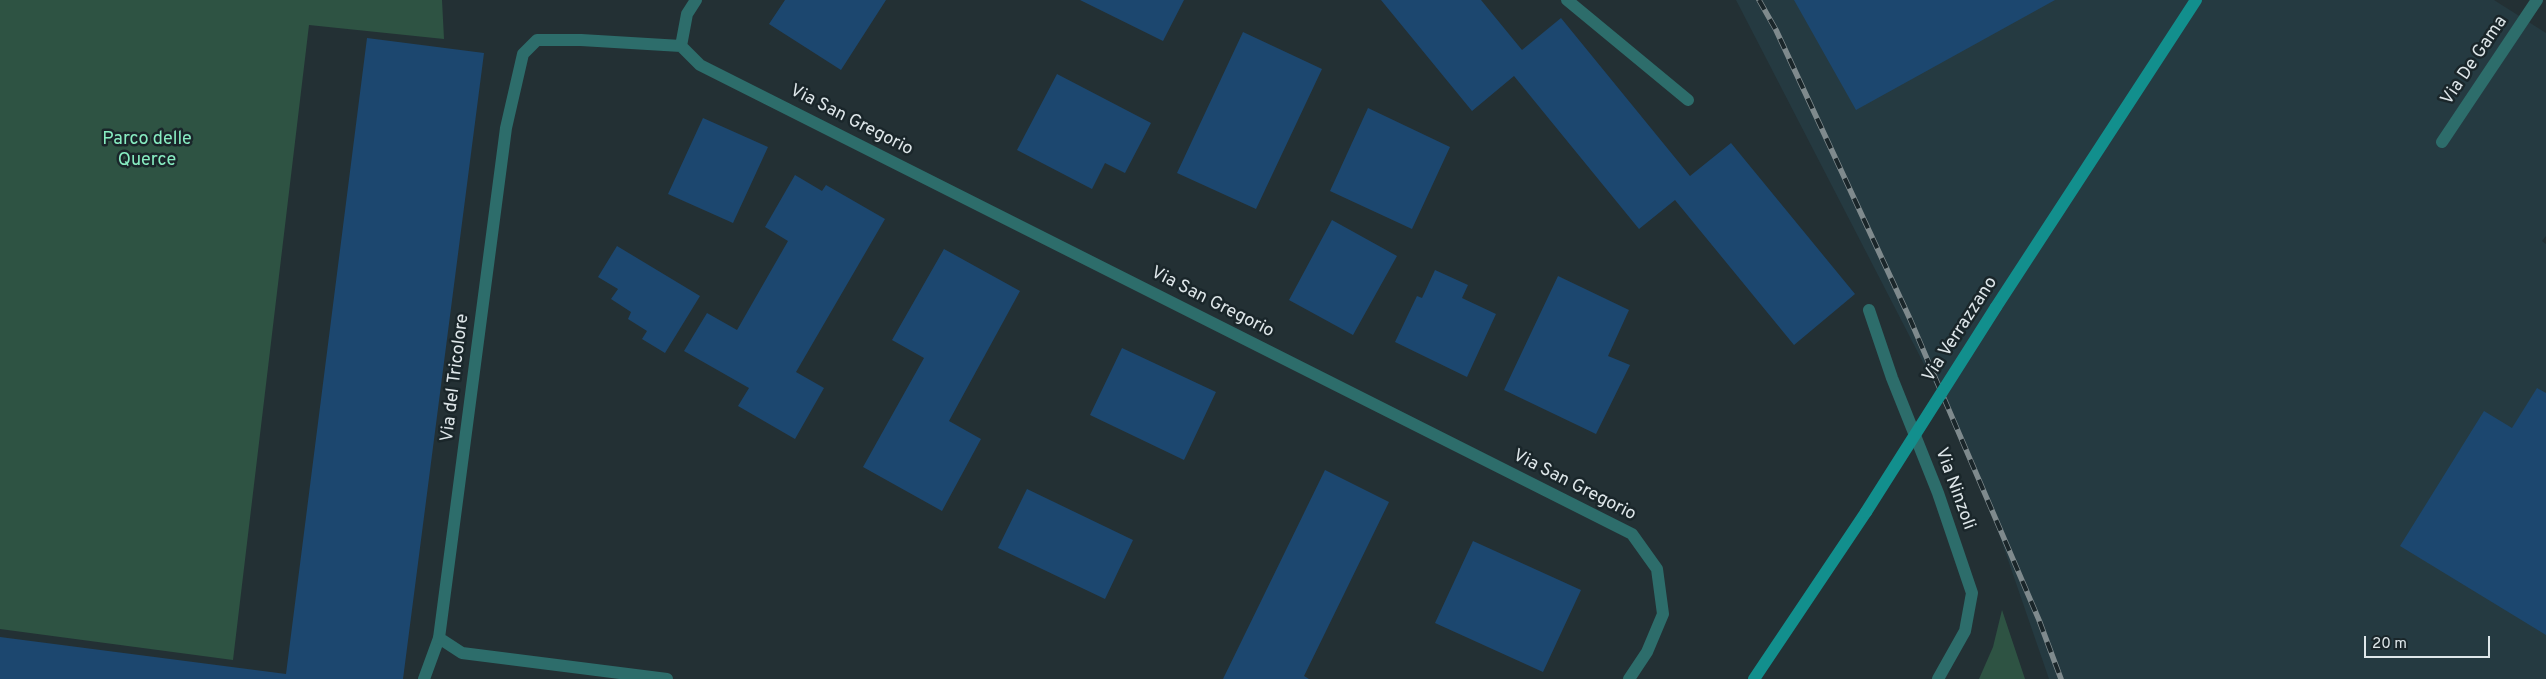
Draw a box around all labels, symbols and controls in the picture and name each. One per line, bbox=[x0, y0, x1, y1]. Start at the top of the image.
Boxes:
street label: Via De Gama bbox=[2437, 12, 2513, 110]
street label: Via San Gregorio bbox=[786, 81, 916, 161]
park label: Parco delle Querce bbox=[102, 129, 192, 172]
street label: Via San Gregorio bbox=[1147, 263, 1277, 343]
street label: Via Verrazzano bbox=[1919, 273, 2003, 387]
street label: Via del Tricolore bbox=[437, 313, 475, 443]
street label: Via Ninzoli bbox=[1929, 445, 1979, 533]
street label: Via San Gregorio bbox=[1509, 446, 1639, 526]
scale bar bbox=[2366, 626, 2492, 658]
text: 20 m bbox=[2372, 635, 2407, 654]

